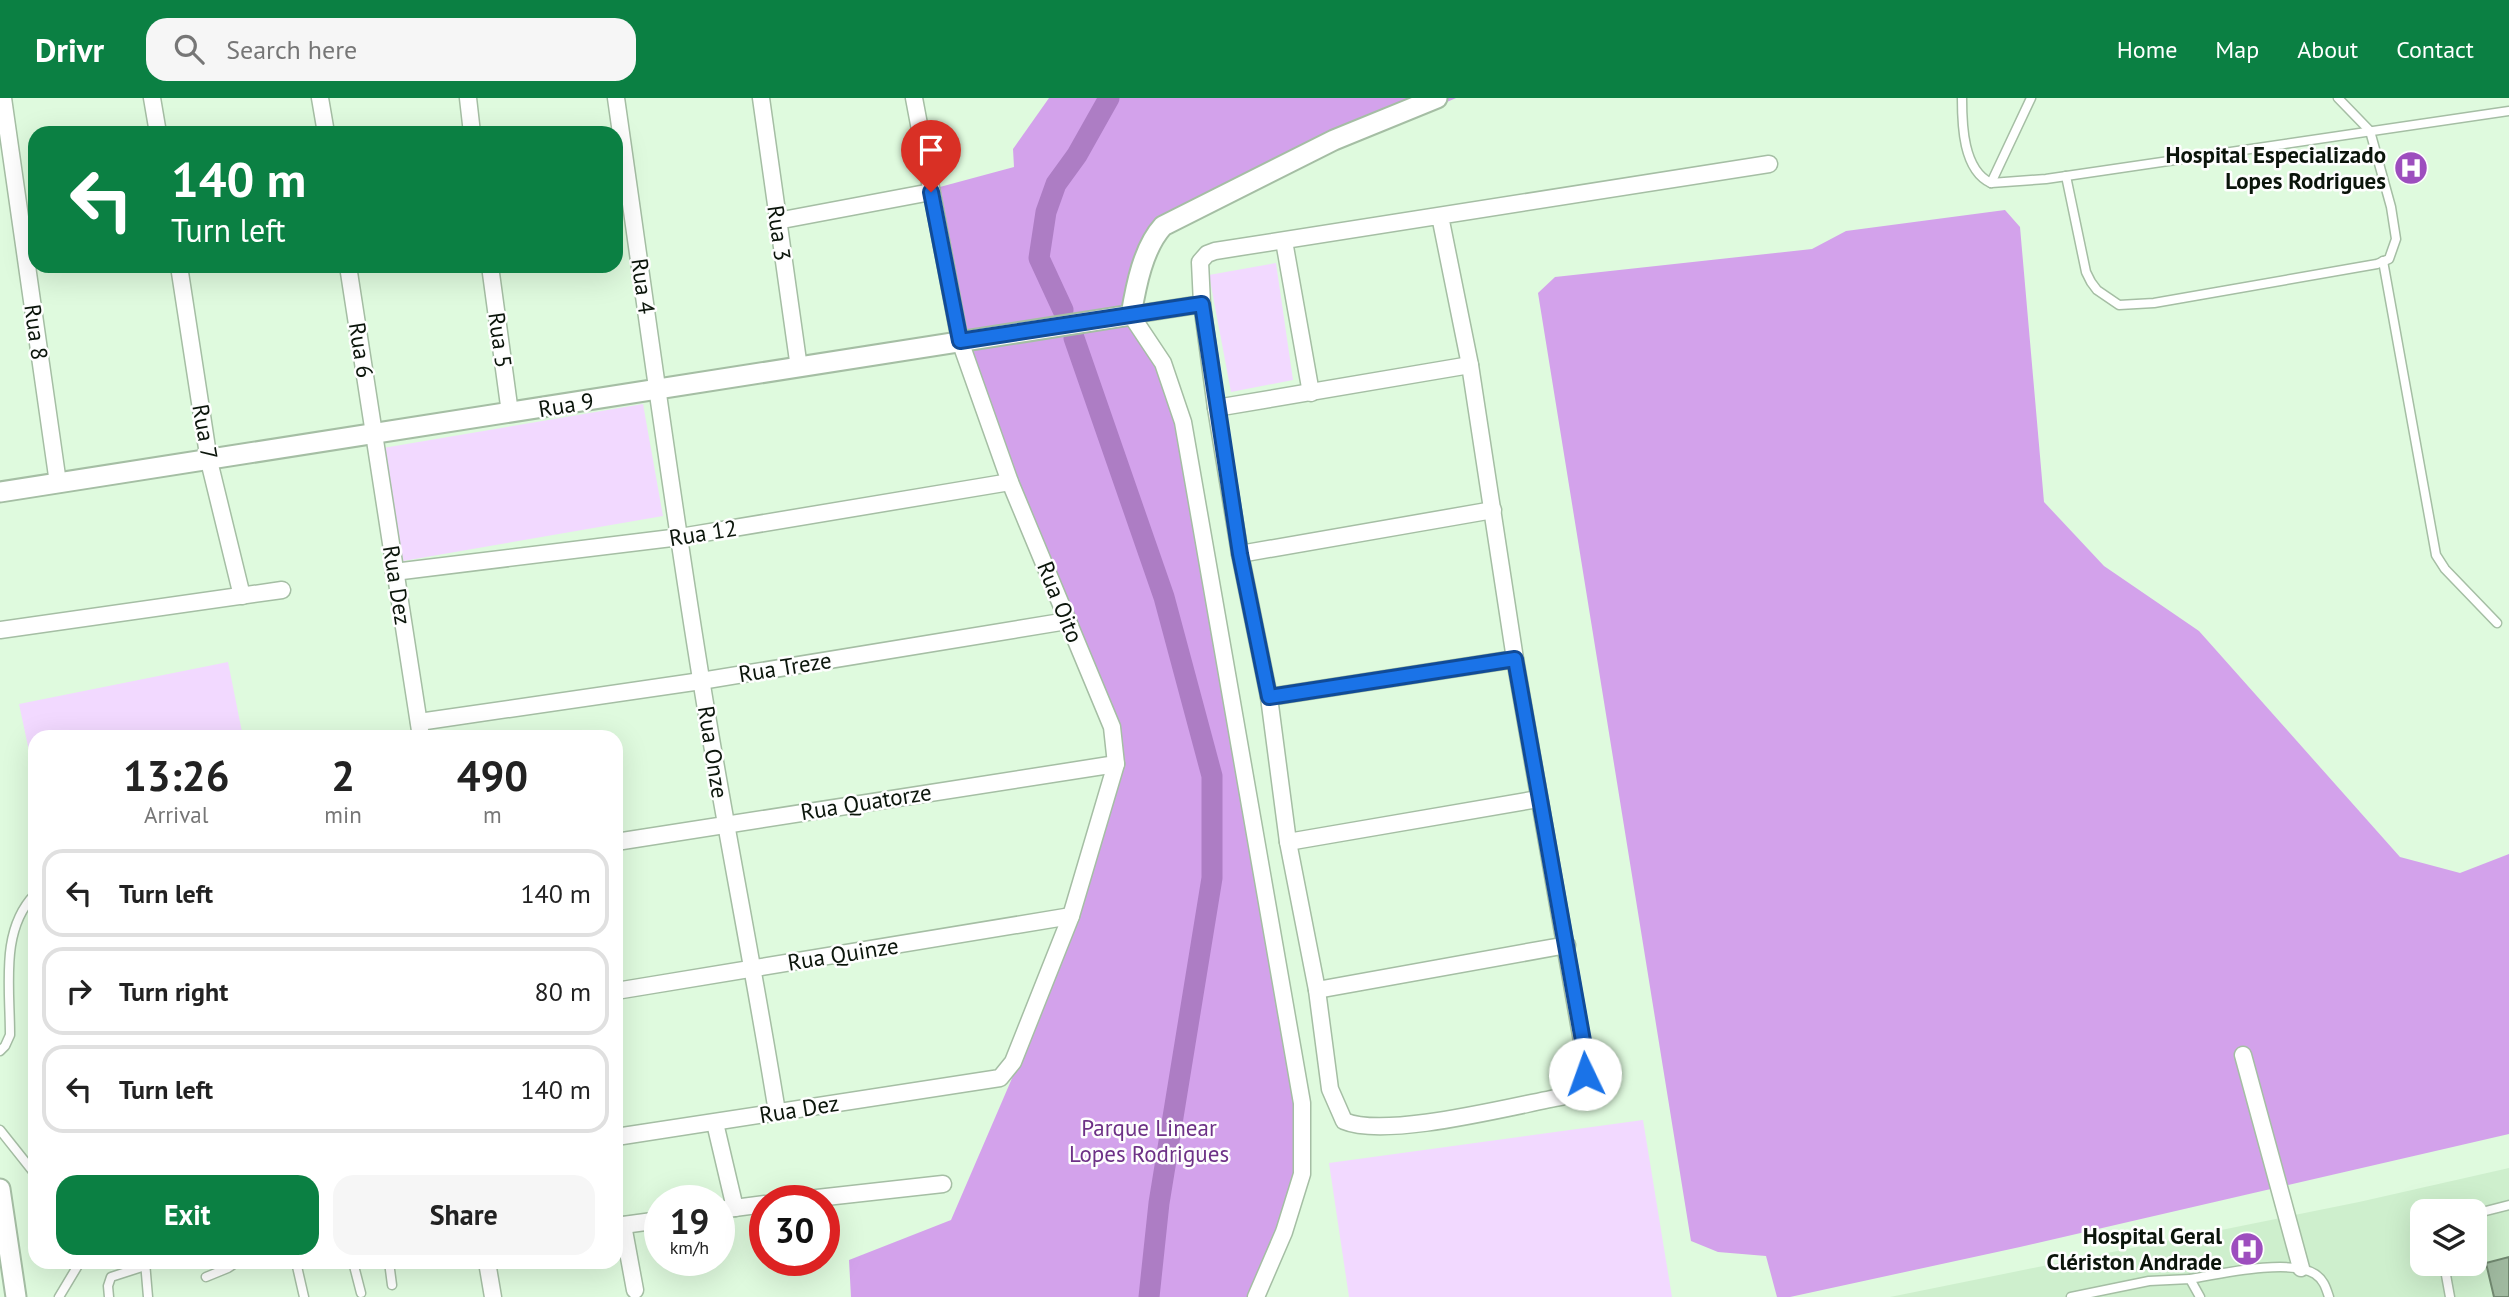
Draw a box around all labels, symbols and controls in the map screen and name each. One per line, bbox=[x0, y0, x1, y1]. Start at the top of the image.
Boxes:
search box bbox=[146, 18, 636, 81]
text: Drivr bbox=[35, 28, 104, 71]
icon: search bbox=[170, 30, 208, 68]
text: Search here bbox=[226, 33, 357, 66]
text: Home bbox=[2117, 34, 2177, 65]
text: Map bbox=[2215, 34, 2259, 65]
text: About bbox=[2297, 34, 2358, 65]
text: Contact bbox=[2396, 34, 2474, 65]
pin bbox=[901, 120, 961, 192]
icon: arrive bbox=[912, 131, 950, 169]
place label: Hospital Especializado Lopes Rodrigues bbox=[2165, 140, 2386, 195]
text: 140 m bbox=[171, 147, 306, 211]
hospital icon: Hospital Especializado Lopes Rodrigues bbox=[2392, 149, 2430, 187]
icon: left bbox=[56, 154, 147, 245]
street label: Rua 3 bbox=[761, 203, 798, 263]
text: Turn left bbox=[171, 209, 286, 251]
street label: Rua 4 bbox=[625, 256, 662, 316]
street label: Rua 8 bbox=[18, 302, 55, 362]
street label: Rua 5 bbox=[482, 310, 519, 370]
street label: Rua 6 bbox=[343, 320, 380, 380]
street label: Rua 9 bbox=[536, 386, 596, 423]
street label: Rua 7 bbox=[186, 402, 225, 462]
street label: Rua 12 bbox=[667, 513, 739, 552]
street label: Rua Dez bbox=[377, 543, 418, 627]
street label: Rua Oito bbox=[1031, 557, 1090, 647]
street label: Rua Treze bbox=[736, 645, 834, 688]
street label: Rua Onze bbox=[692, 704, 735, 800]
text: 13:26 bbox=[123, 748, 229, 803]
text: 2 bbox=[331, 748, 355, 803]
text: 490 bbox=[457, 748, 528, 803]
street label: Rua Quatorze bbox=[798, 777, 933, 826]
text: Arrival bbox=[144, 800, 208, 829]
text: min bbox=[324, 800, 362, 829]
text: m bbox=[483, 800, 502, 829]
icon: left bbox=[60, 874, 98, 912]
text: Turn left bbox=[119, 877, 213, 910]
text: 140 m bbox=[520, 877, 591, 910]
street label: Rua Quinze bbox=[785, 930, 900, 977]
icon: right bbox=[60, 972, 98, 1010]
text: Turn right bbox=[119, 975, 228, 1008]
text: 80 m bbox=[535, 975, 591, 1008]
position arrow bbox=[1548, 1037, 1622, 1111]
icon: left bbox=[60, 1070, 98, 1108]
text: Turn left bbox=[119, 1073, 213, 1106]
text: 140 m bbox=[520, 1073, 591, 1106]
street label: Rua Dez bbox=[757, 1088, 841, 1129]
park label: Parque Linear Lopes Rodrigues bbox=[1069, 1113, 1229, 1168]
button: Exit bbox=[56, 1175, 319, 1255]
button: Share bbox=[333, 1175, 595, 1255]
speed limit sign: 30 bbox=[749, 1185, 840, 1276]
text: 19 bbox=[670, 1198, 709, 1244]
map controls bbox=[2410, 1199, 2487, 1276]
button: layers bbox=[2410, 1199, 2487, 1276]
place label: Hospital Geral Clériston Andrade bbox=[2047, 1221, 2222, 1276]
hospital icon: Hospital Geral Clériston Andrade bbox=[2228, 1230, 2266, 1268]
text: km/h bbox=[670, 1236, 709, 1259]

